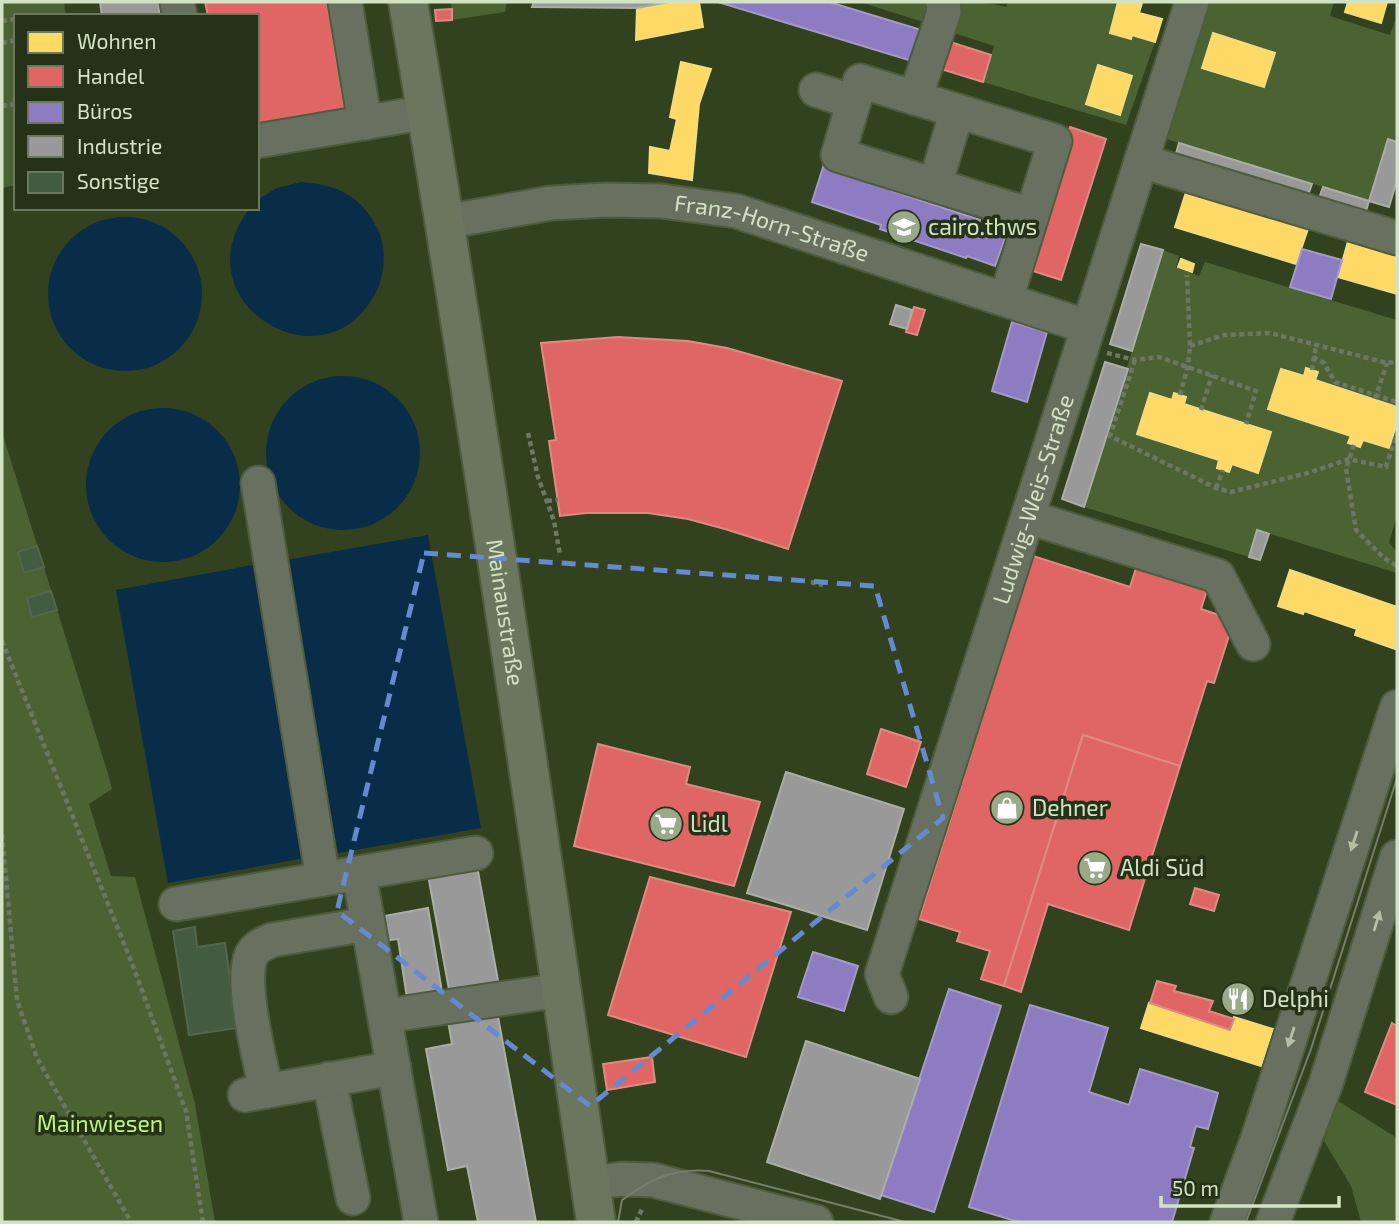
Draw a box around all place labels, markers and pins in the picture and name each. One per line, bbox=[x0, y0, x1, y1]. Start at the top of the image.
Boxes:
school or university icon: cairo.thws bbox=[885, 208, 923, 246]
place label: cairo.thws bbox=[928, 212, 1037, 240]
shop icon: Dehner bbox=[988, 789, 1026, 827]
place label: Dehner bbox=[1032, 793, 1108, 821]
supermarket icon: Lidl bbox=[647, 805, 685, 843]
place label: Lidl bbox=[690, 809, 728, 837]
supermarket icon: Aldi Süd bbox=[1076, 849, 1114, 887]
place label: Aldi Süd bbox=[1120, 853, 1204, 881]
restaurant icon: Delphi bbox=[1219, 980, 1257, 1018]
place label: Delphi bbox=[1262, 984, 1329, 1012]

